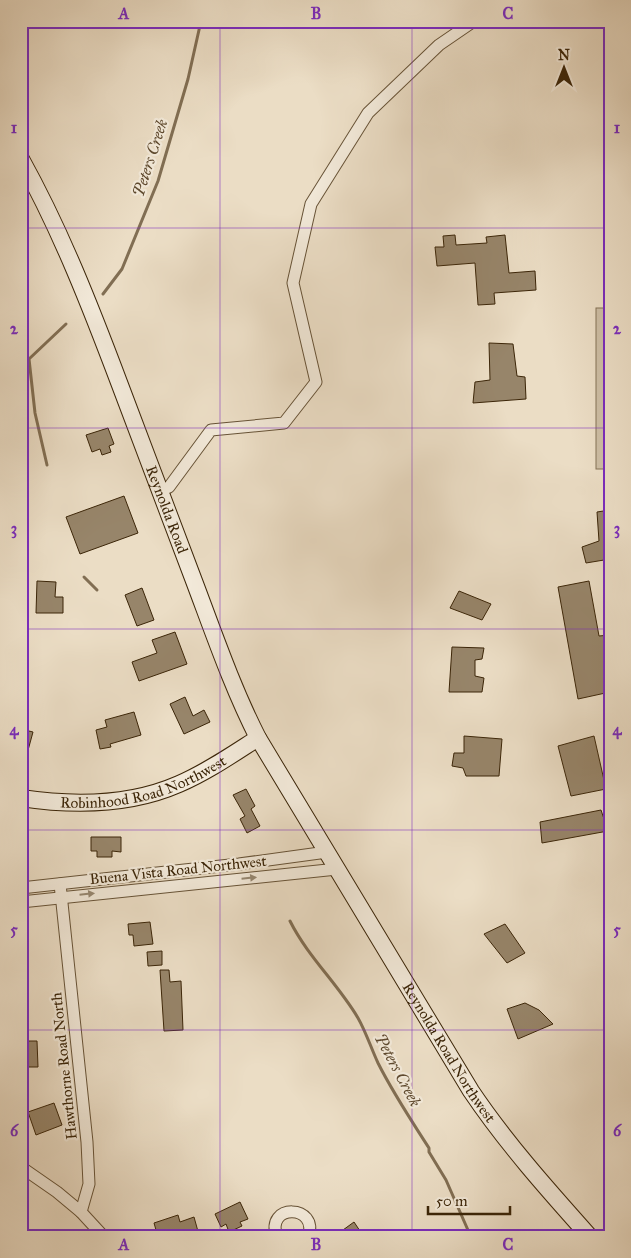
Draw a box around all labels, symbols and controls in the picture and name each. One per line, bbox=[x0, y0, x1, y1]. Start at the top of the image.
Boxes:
text: A bbox=[118, 4, 130, 23]
text: B bbox=[311, 4, 321, 23]
text: C bbox=[503, 4, 514, 23]
north arrow bbox=[538, 42, 588, 92]
text: N bbox=[558, 47, 570, 64]
water label: Peters Creek bbox=[129, 117, 171, 199]
text: 1 bbox=[11, 118, 18, 137]
text: 1 bbox=[614, 118, 621, 137]
text: 2 bbox=[10, 319, 19, 338]
text: 2 bbox=[613, 319, 622, 338]
street label: Reynolda Road bbox=[142, 463, 192, 556]
text: 3 bbox=[11, 519, 17, 539]
text: 3 bbox=[614, 519, 620, 539]
text: 4 bbox=[10, 720, 20, 740]
text: 4 bbox=[613, 720, 623, 740]
street label: Robinhood Road Northwest bbox=[60, 751, 230, 812]
street label: Buena Vista Road Northwest bbox=[89, 852, 268, 888]
one-way arrow bbox=[241, 874, 257, 882]
one-way arrow bbox=[79, 890, 95, 898]
text: 5 bbox=[10, 920, 18, 939]
text: 5 bbox=[613, 920, 621, 939]
street label: Reynolda Road Northwest bbox=[399, 979, 500, 1127]
street label: Hawthorne Road North bbox=[47, 991, 81, 1141]
water label: Peters Creek bbox=[371, 1030, 425, 1110]
text: 6 bbox=[10, 1121, 19, 1140]
text: 6 bbox=[613, 1121, 622, 1140]
scale bar bbox=[428, 1183, 511, 1215]
text: 50 m bbox=[436, 1192, 468, 1210]
text: A bbox=[118, 1235, 130, 1254]
text: B bbox=[311, 1235, 321, 1254]
text: C bbox=[503, 1235, 514, 1254]

